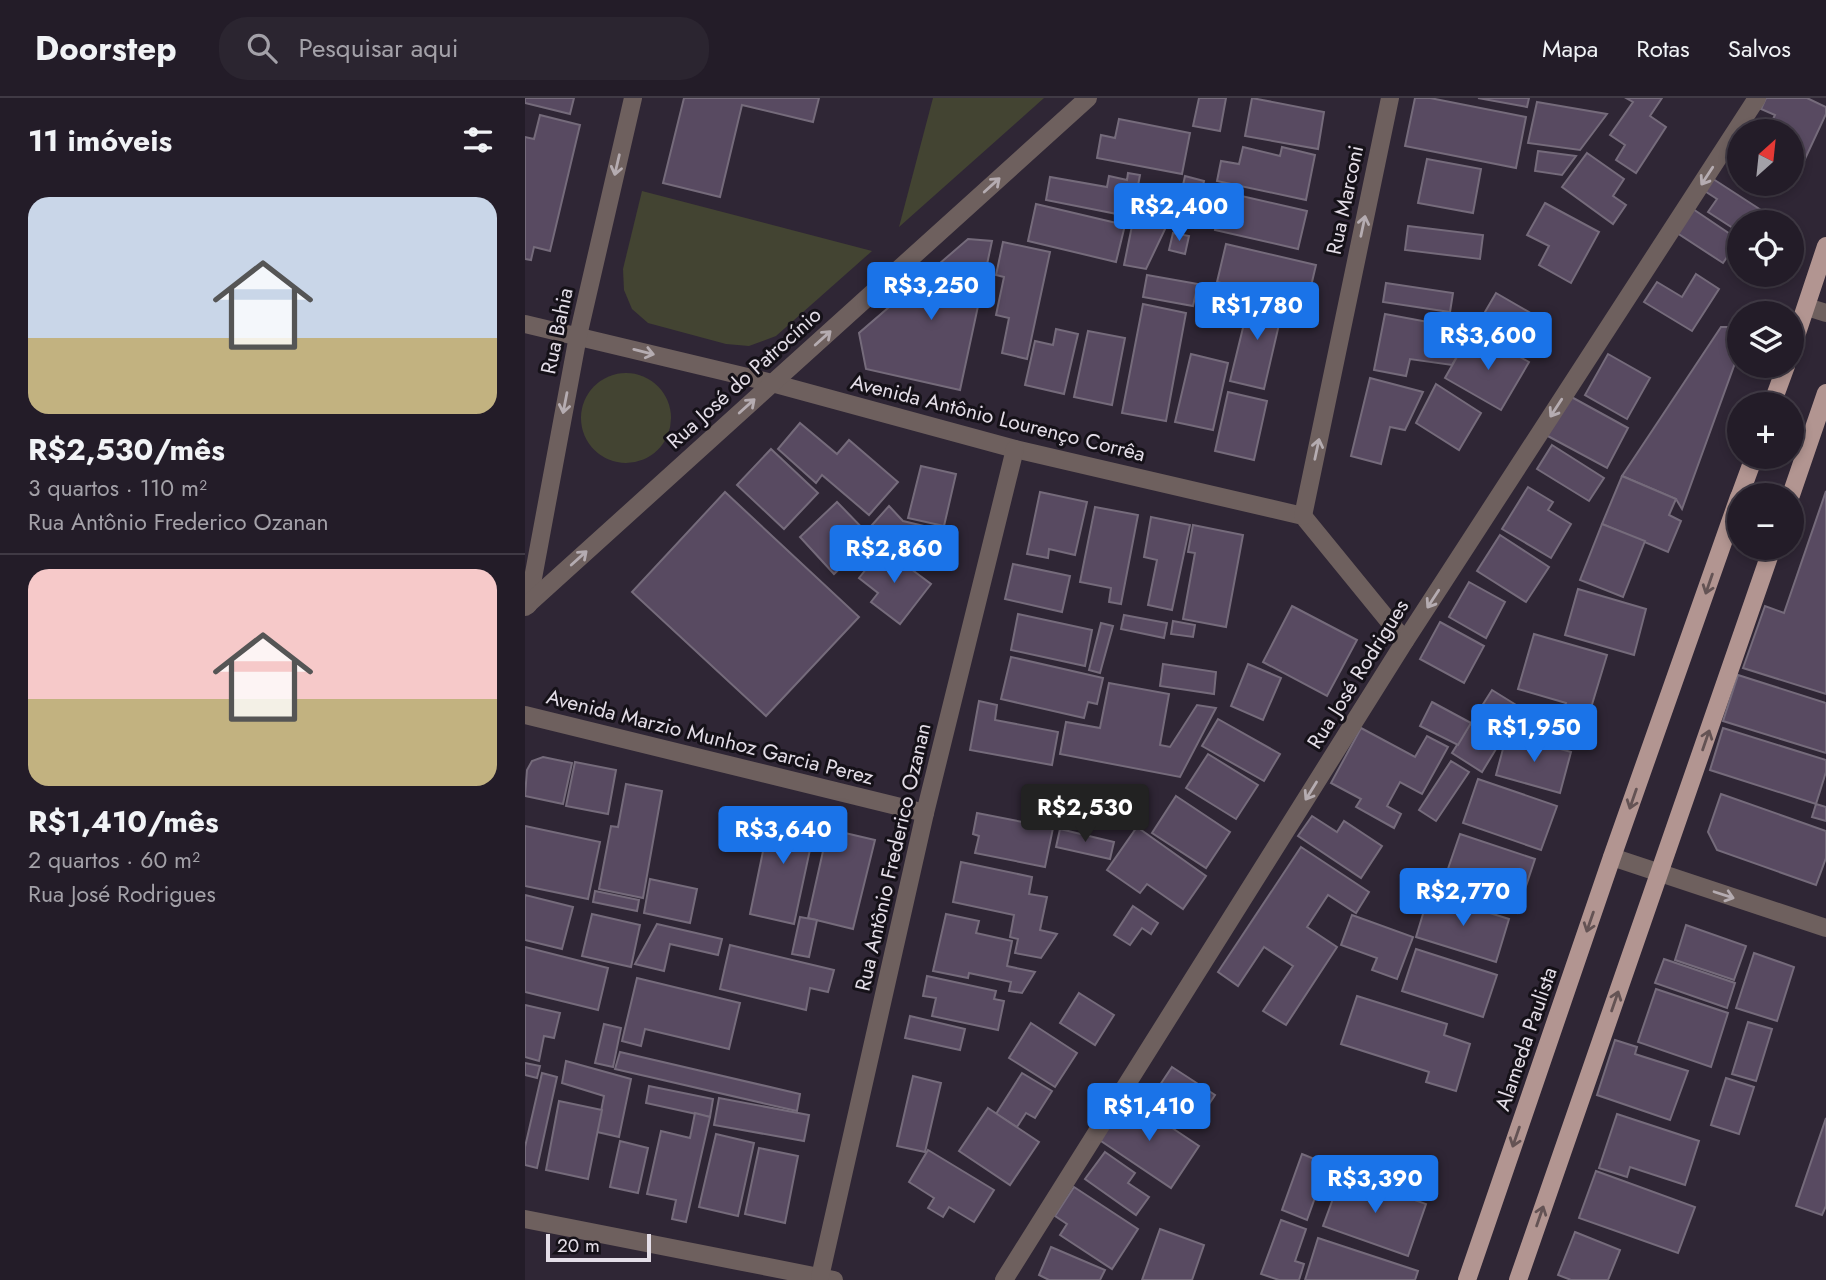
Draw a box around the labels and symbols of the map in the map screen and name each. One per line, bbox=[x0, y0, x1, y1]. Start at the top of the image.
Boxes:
north arrow bbox=[1727, 119, 1804, 196]
street label: Rua Marconi bbox=[1319, 143, 1371, 257]
one-way arrow bbox=[610, 153, 623, 175]
one-way arrow bbox=[1700, 166, 1714, 185]
one-way arrow bbox=[983, 177, 1001, 193]
pin: R$2,400 bbox=[1114, 184, 1244, 243]
one-way arrow bbox=[1357, 215, 1370, 238]
pin: R$3,250 bbox=[866, 262, 996, 322]
pin: R$1,780 bbox=[1192, 282, 1322, 342]
street label: Rua Bahia bbox=[533, 285, 581, 377]
street label: Rua José do Patrocínio bbox=[660, 300, 828, 456]
pin: R$3,600 bbox=[1423, 313, 1553, 372]
one-way arrow bbox=[814, 329, 831, 346]
one-way arrow bbox=[632, 346, 655, 359]
street label: Avenida Antônio Lourenço Corrêa bbox=[848, 367, 1148, 469]
one-way arrow bbox=[558, 391, 572, 414]
one-way arrow bbox=[1549, 397, 1563, 417]
one-way arrow bbox=[738, 398, 756, 414]
one-way arrow bbox=[1310, 438, 1324, 461]
pin: R$2,860 bbox=[829, 526, 959, 585]
one-way arrow bbox=[570, 550, 588, 566]
one-way arrow bbox=[1702, 573, 1714, 595]
one-way arrow bbox=[1425, 588, 1439, 608]
street label: Rua José Rodrigues bbox=[1300, 593, 1416, 755]
street label: Avenida Marzio Munhoz Garcia Perez bbox=[543, 682, 877, 792]
pin: R$1,950 bbox=[1469, 704, 1599, 764]
street label: Rua Antônio Frederico Ozanan bbox=[848, 720, 938, 994]
one-way arrow bbox=[1701, 729, 1713, 751]
one-way arrow bbox=[1304, 781, 1319, 800]
pin: R$2,530 bbox=[1020, 784, 1150, 844]
one-way arrow bbox=[1626, 787, 1638, 809]
pin: R$3,640 bbox=[718, 806, 848, 866]
pin: R$2,770 bbox=[1398, 868, 1528, 928]
one-way arrow bbox=[1713, 890, 1735, 902]
one-way arrow bbox=[1583, 911, 1596, 933]
street label: Alameda Paulista bbox=[1487, 963, 1565, 1115]
one-way arrow bbox=[1610, 990, 1622, 1012]
pin: R$1,410 bbox=[1084, 1084, 1214, 1143]
one-way arrow bbox=[1509, 1126, 1521, 1148]
pin: R$3,390 bbox=[1310, 1156, 1440, 1215]
one-way arrow bbox=[1535, 1205, 1547, 1227]
scale bar bbox=[546, 1231, 651, 1263]

